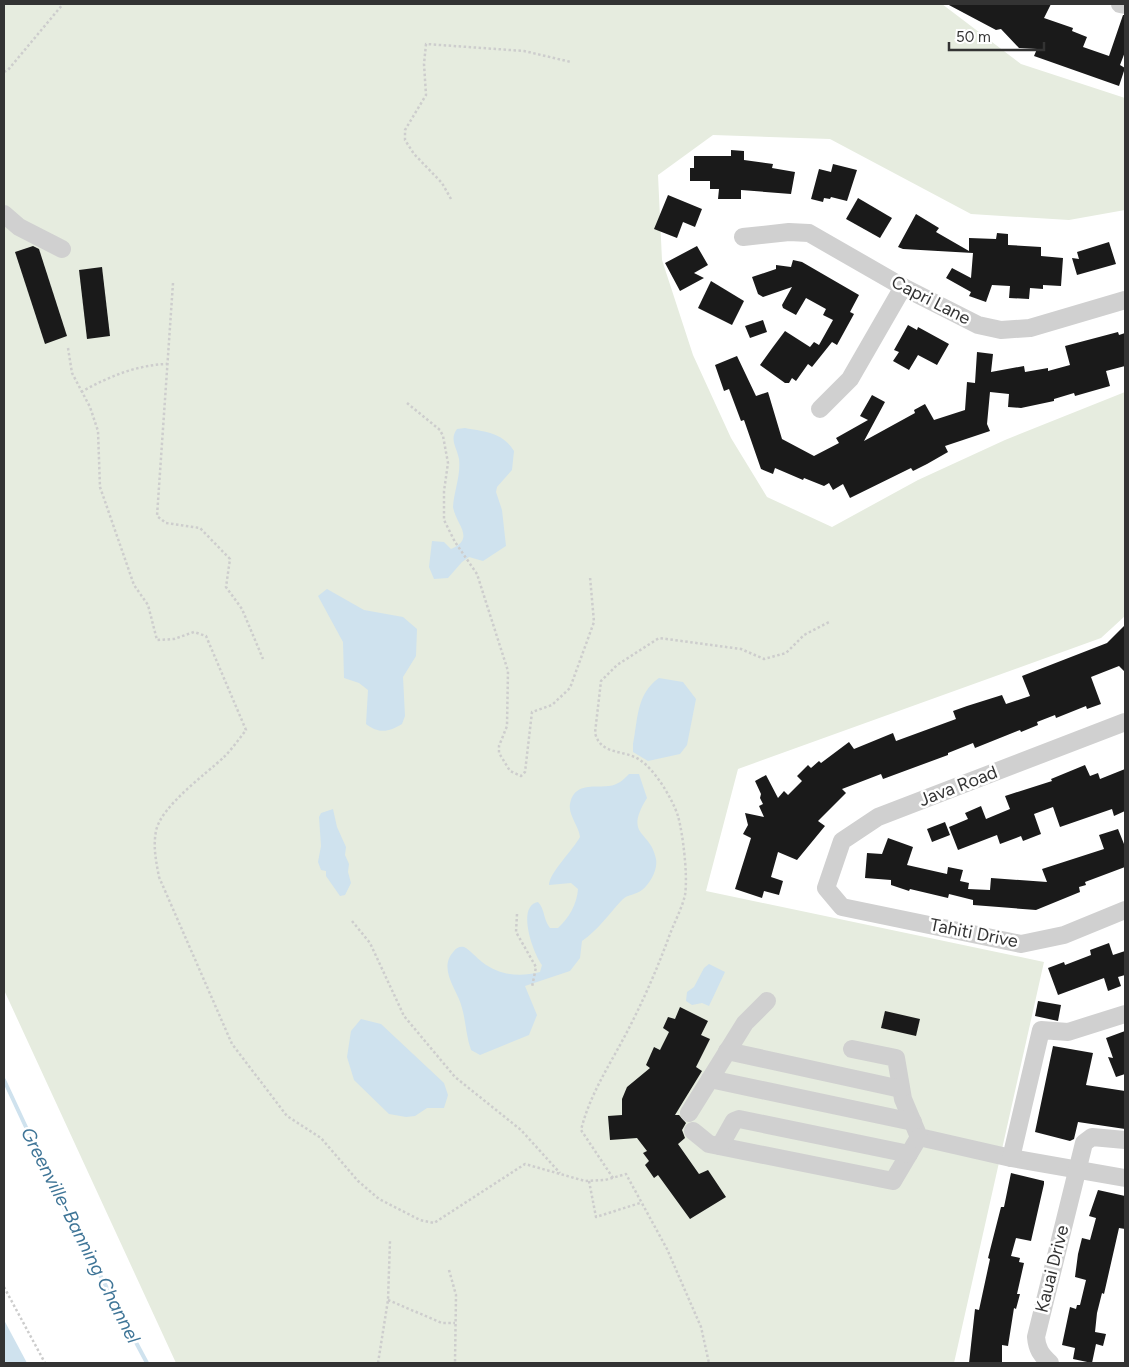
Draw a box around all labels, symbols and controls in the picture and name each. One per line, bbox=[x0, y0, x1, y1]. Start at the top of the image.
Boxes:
scale bar bbox=[949, 20, 1044, 52]
text: 50 m bbox=[956, 28, 991, 46]
street label: Capri Lane bbox=[888, 271, 974, 329]
street label: Java Road bbox=[916, 761, 1000, 811]
street label: Tahiti Drive bbox=[928, 914, 1020, 952]
water label: Greenville-Banning Channel bbox=[16, 1123, 145, 1348]
street label: Kauai Drive bbox=[1031, 1223, 1074, 1315]

